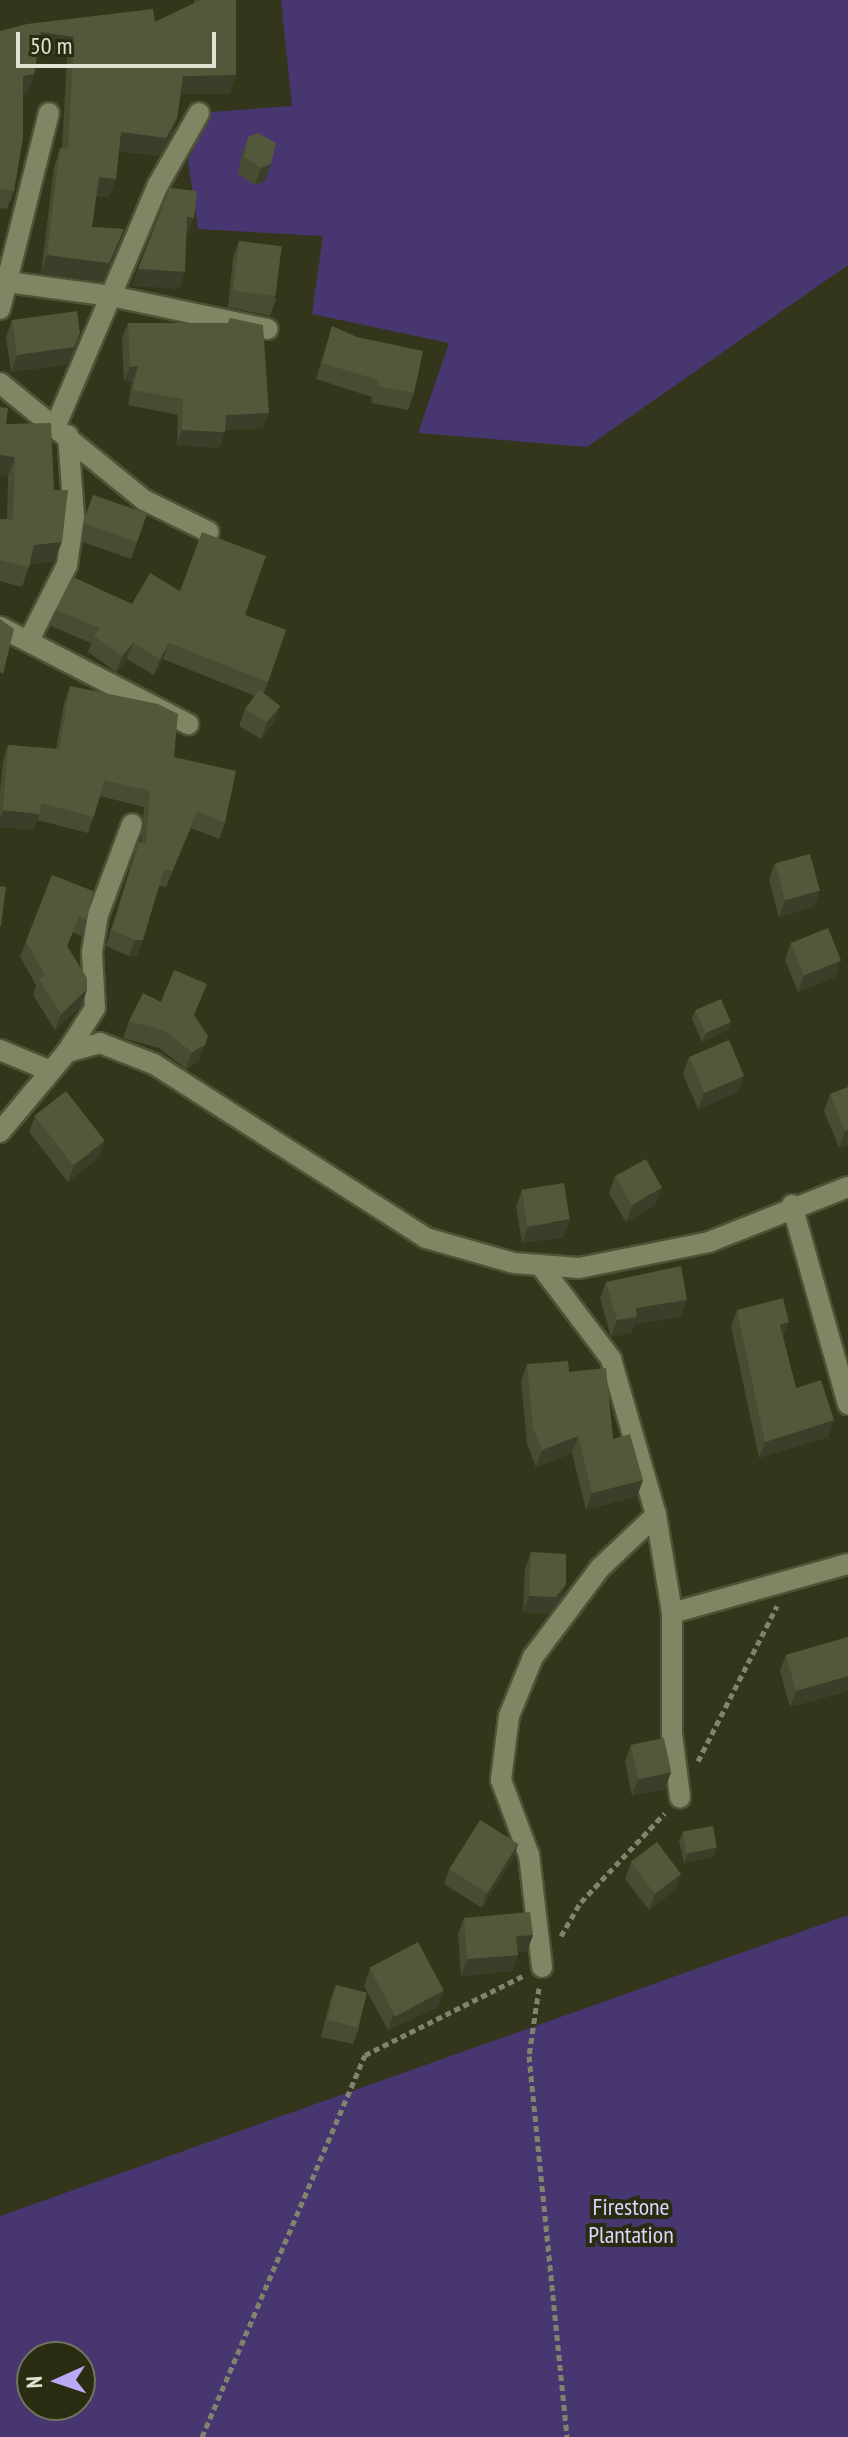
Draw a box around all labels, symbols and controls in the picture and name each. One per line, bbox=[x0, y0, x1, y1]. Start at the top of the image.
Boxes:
scale bar bbox=[20, 16, 220, 66]
text: 50 m bbox=[30, 30, 72, 61]
park label: Firestone Plantation bbox=[588, 2193, 674, 2249]
north arrow bbox=[16, 2341, 96, 2421]
text: N bbox=[20, 2375, 48, 2389]

